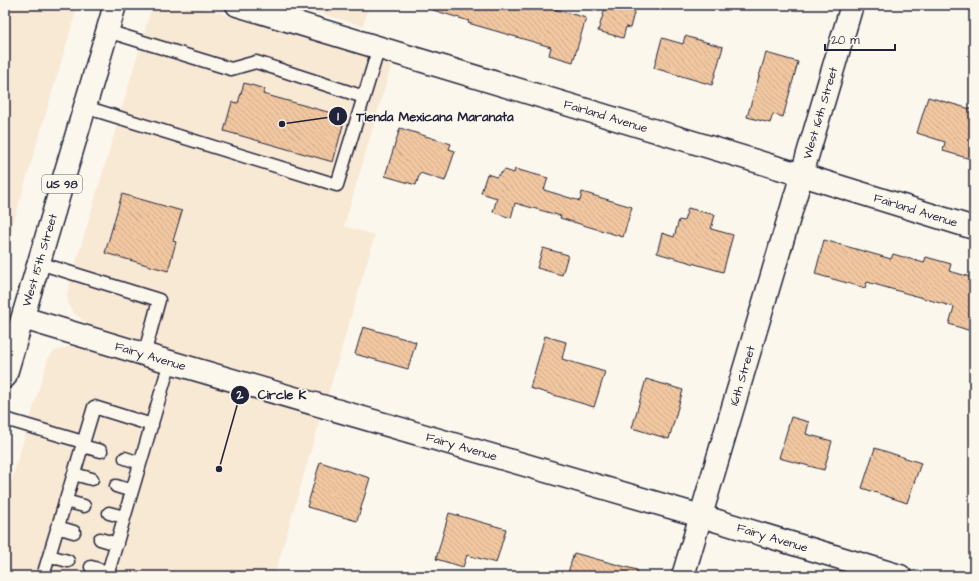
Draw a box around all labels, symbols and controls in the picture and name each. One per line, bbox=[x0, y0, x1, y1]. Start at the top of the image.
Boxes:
scale bar bbox=[825, 26, 895, 52]
text: 20 m bbox=[831, 32, 860, 49]
street label: West 16th Street bbox=[799, 65, 842, 161]
street label: Fairland Avenue bbox=[561, 96, 650, 137]
callout: Tienda Mexicana Maranata bbox=[328, 104, 521, 129]
text: 1 bbox=[337, 108, 339, 125]
text: Tienda Mexicana Maranata bbox=[355, 108, 514, 126]
road number: US 98 bbox=[42, 175, 82, 193]
street label: Fairland Avenue bbox=[872, 190, 960, 232]
street label: West 15th Street bbox=[18, 211, 62, 309]
street label: Fairy Avenue bbox=[113, 338, 188, 375]
street label: 16th Street bbox=[726, 344, 760, 408]
callout: Circle K bbox=[230, 382, 315, 407]
text: Circle K bbox=[258, 386, 306, 404]
text: 2 bbox=[236, 387, 244, 404]
street label: Fairy Avenue bbox=[424, 429, 499, 466]
street label: Fairy Avenue bbox=[735, 519, 810, 557]

